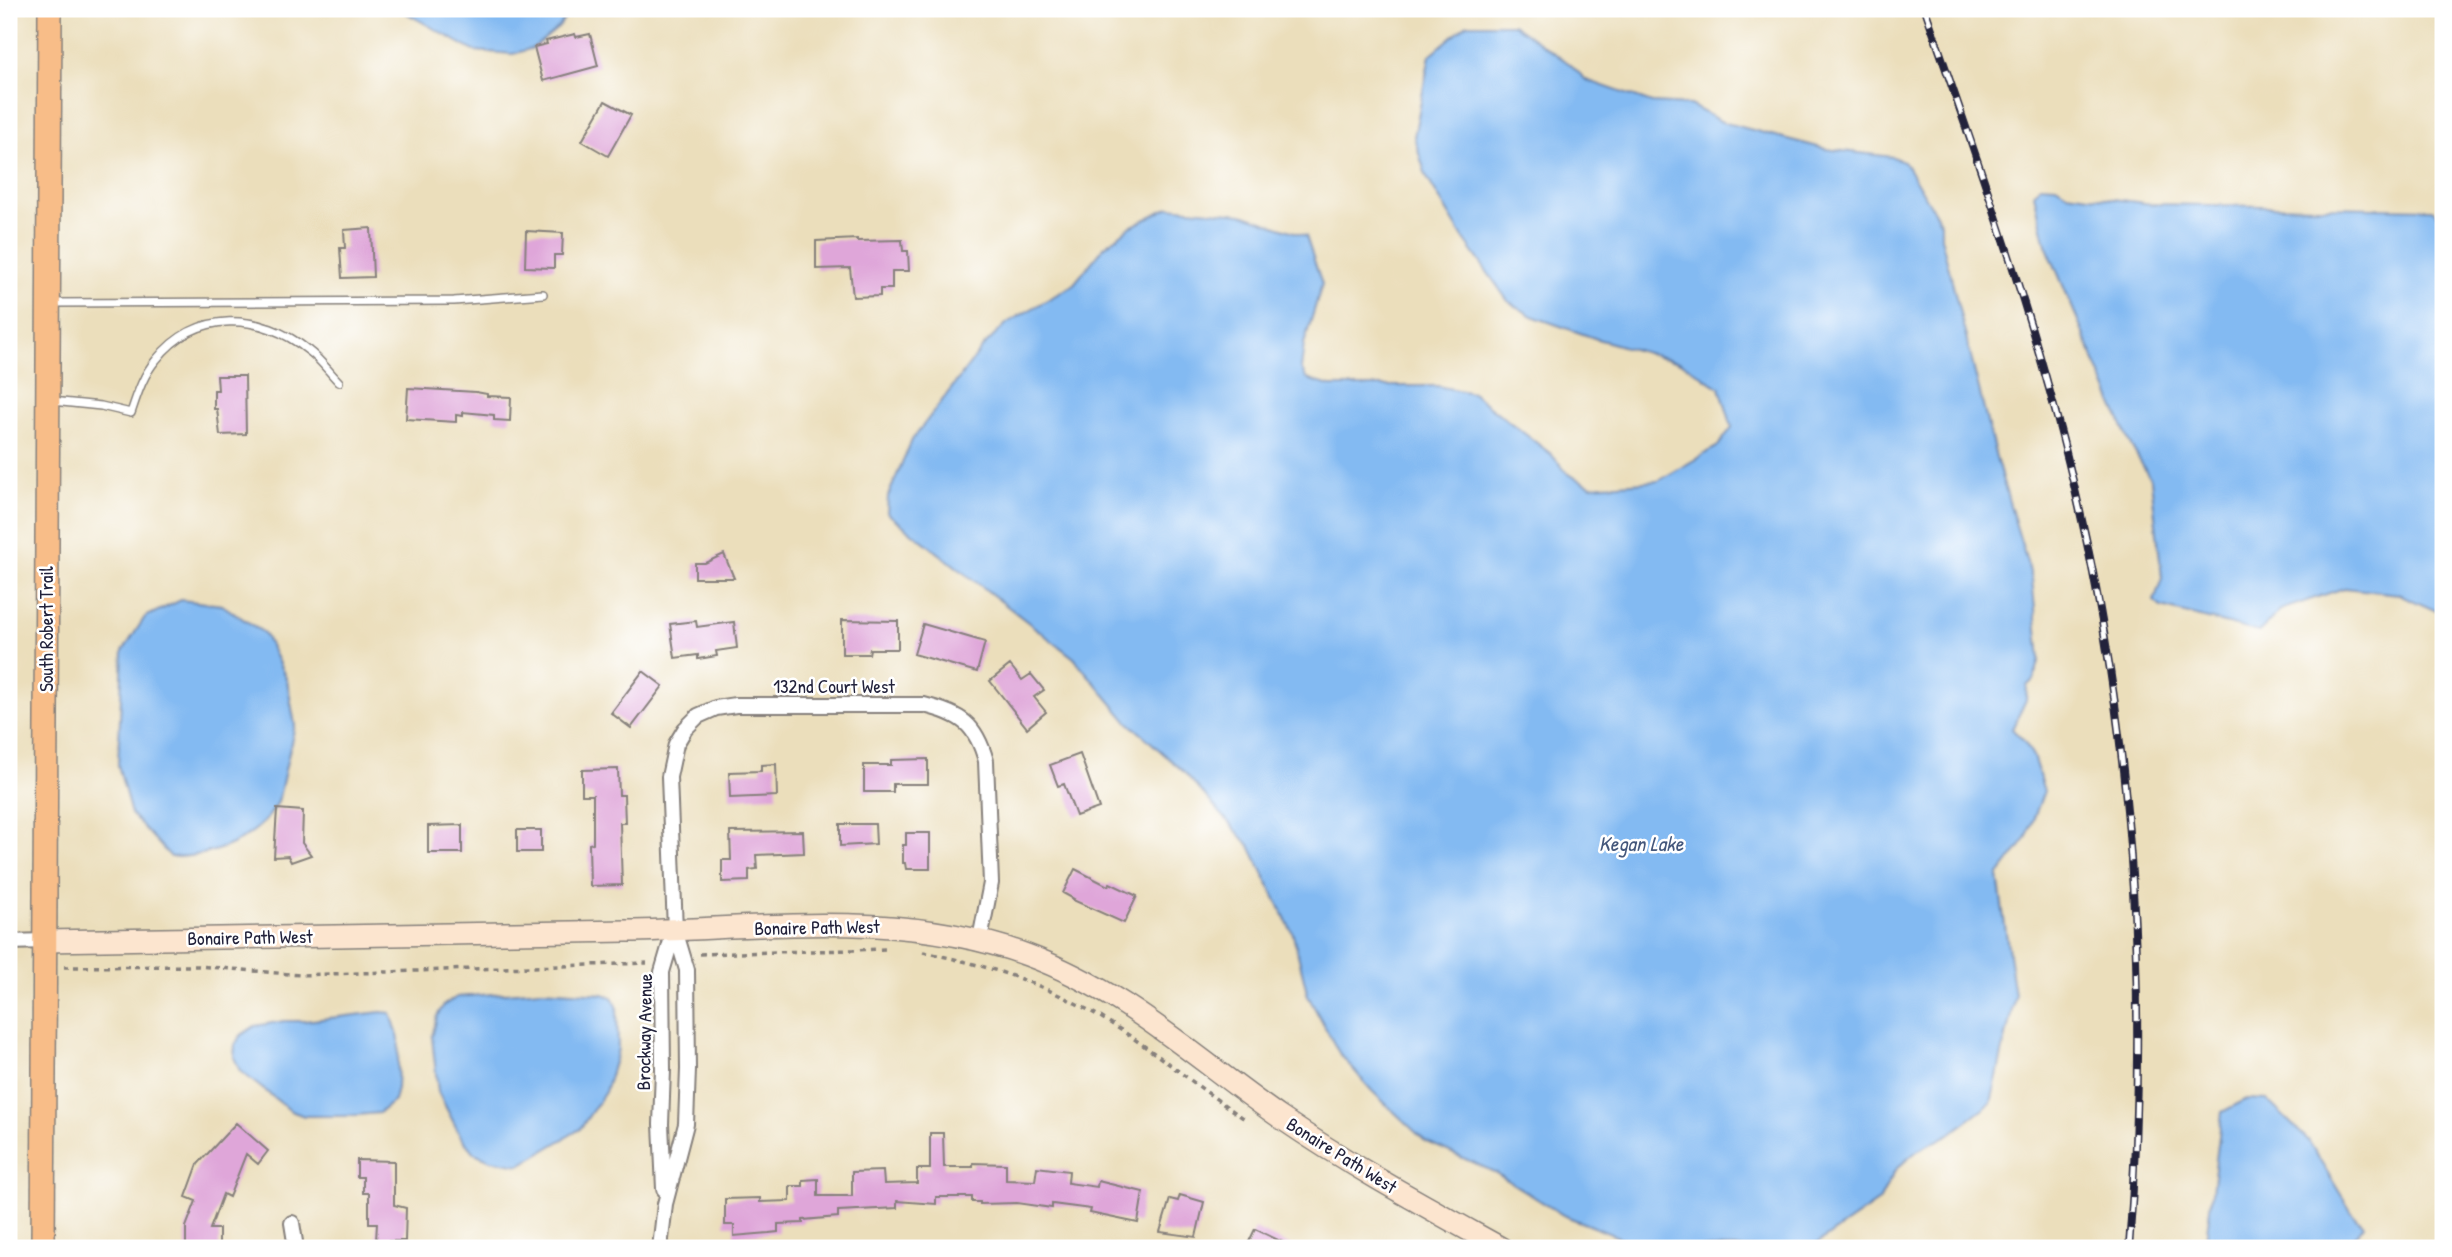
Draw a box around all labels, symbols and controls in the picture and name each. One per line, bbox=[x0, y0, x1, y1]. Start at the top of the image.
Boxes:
street label: South Robert Trail bbox=[33, 565, 59, 692]
street label: 132nd Court West bbox=[773, 673, 895, 699]
water label: Kegan Lake bbox=[1599, 829, 1685, 858]
street label: Bonaire Path West bbox=[754, 913, 880, 941]
street label: Bonaire Path West bbox=[187, 923, 313, 951]
street label: Brockway Avenue bbox=[630, 973, 658, 1091]
street label: Bonaire Path West bbox=[1282, 1111, 1402, 1200]

